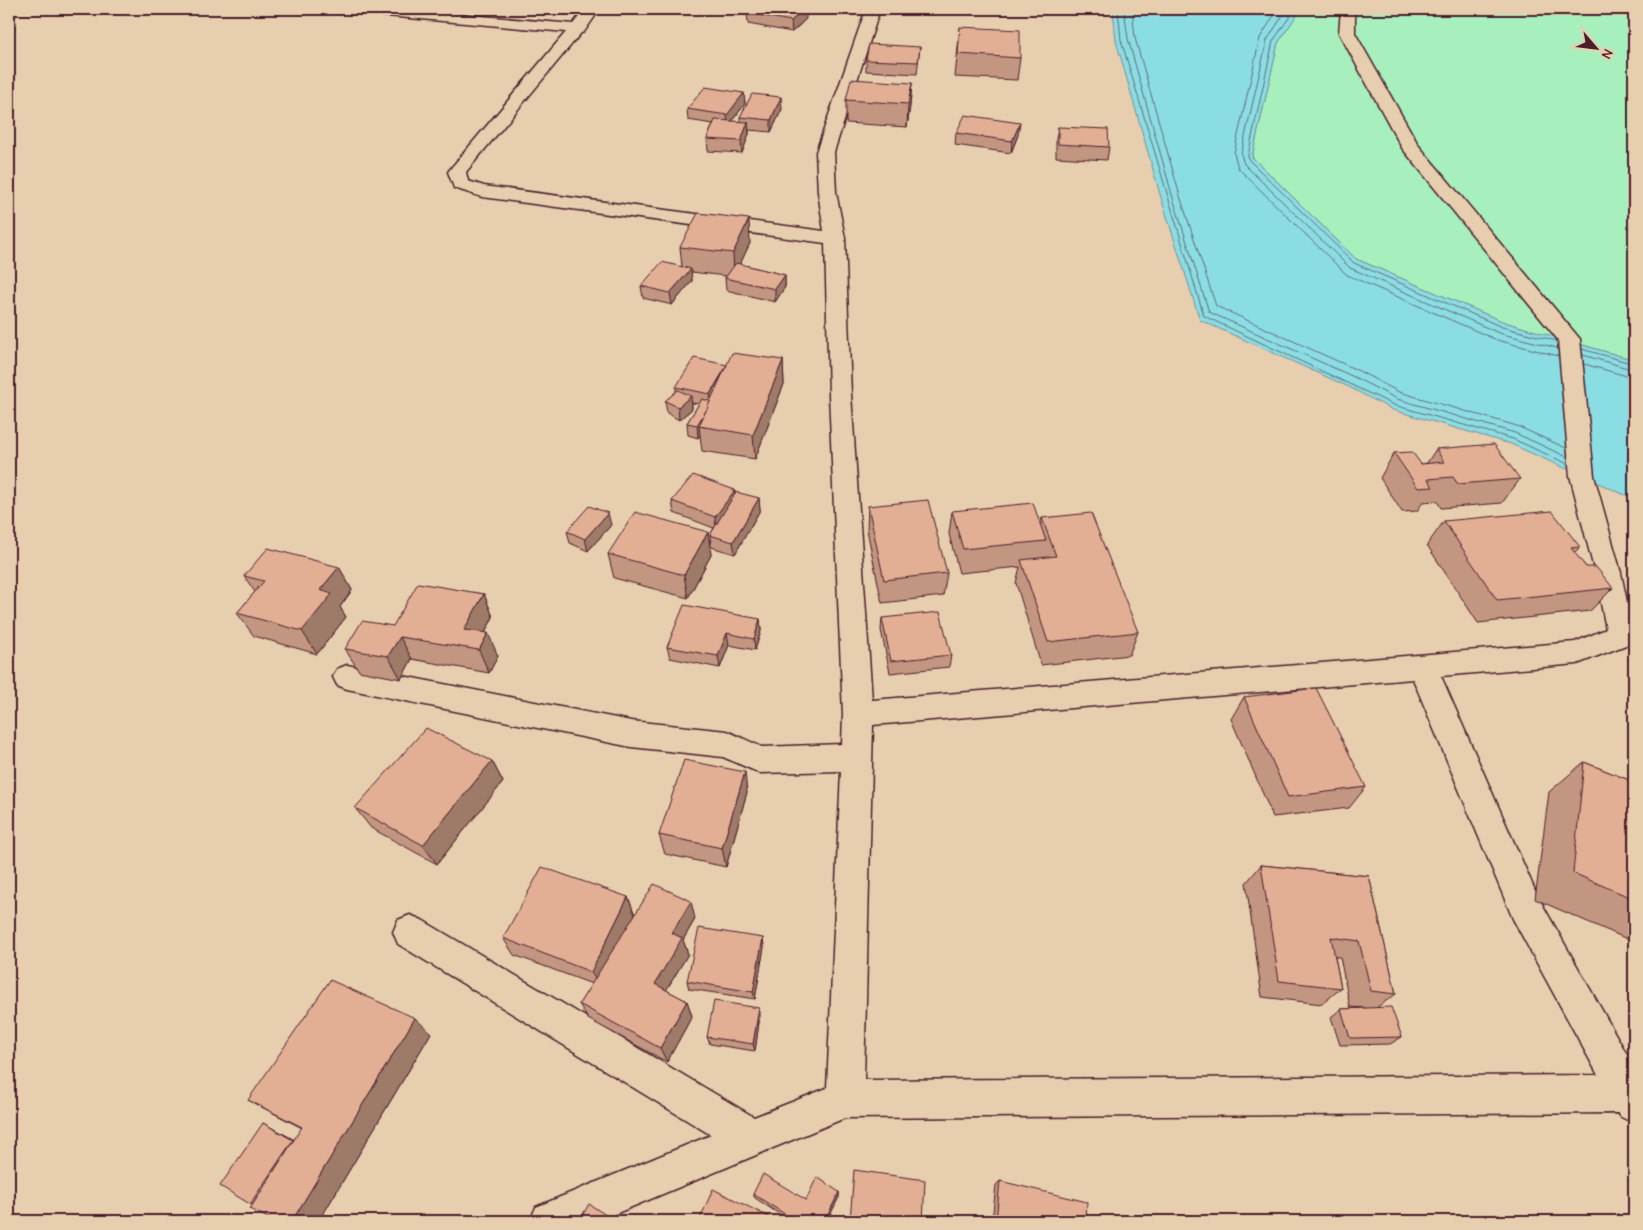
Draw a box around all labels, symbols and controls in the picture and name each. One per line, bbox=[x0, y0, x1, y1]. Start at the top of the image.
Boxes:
north arrow bbox=[1570, 22, 1620, 72]
text: N bbox=[1597, 46, 1617, 62]

